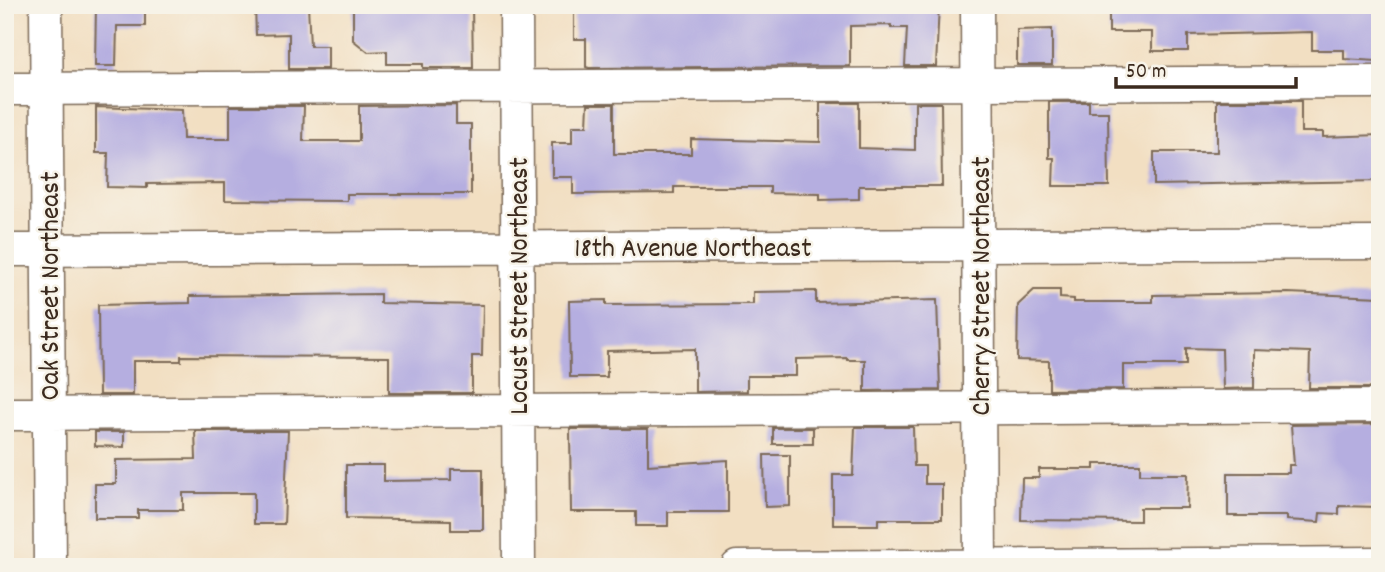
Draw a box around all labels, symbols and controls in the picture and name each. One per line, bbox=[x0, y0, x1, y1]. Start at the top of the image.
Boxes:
scale bar bbox=[1116, 46, 1296, 90]
text: 50 m bbox=[1126, 58, 1166, 88]
street label: Cherry Street Northeast bbox=[964, 156, 1004, 416]
street label: Locust Street Northeast bbox=[502, 157, 542, 415]
street label: Oak Street Northeast bbox=[33, 172, 73, 400]
street label: 18th Avenue Northeast bbox=[574, 231, 812, 271]

